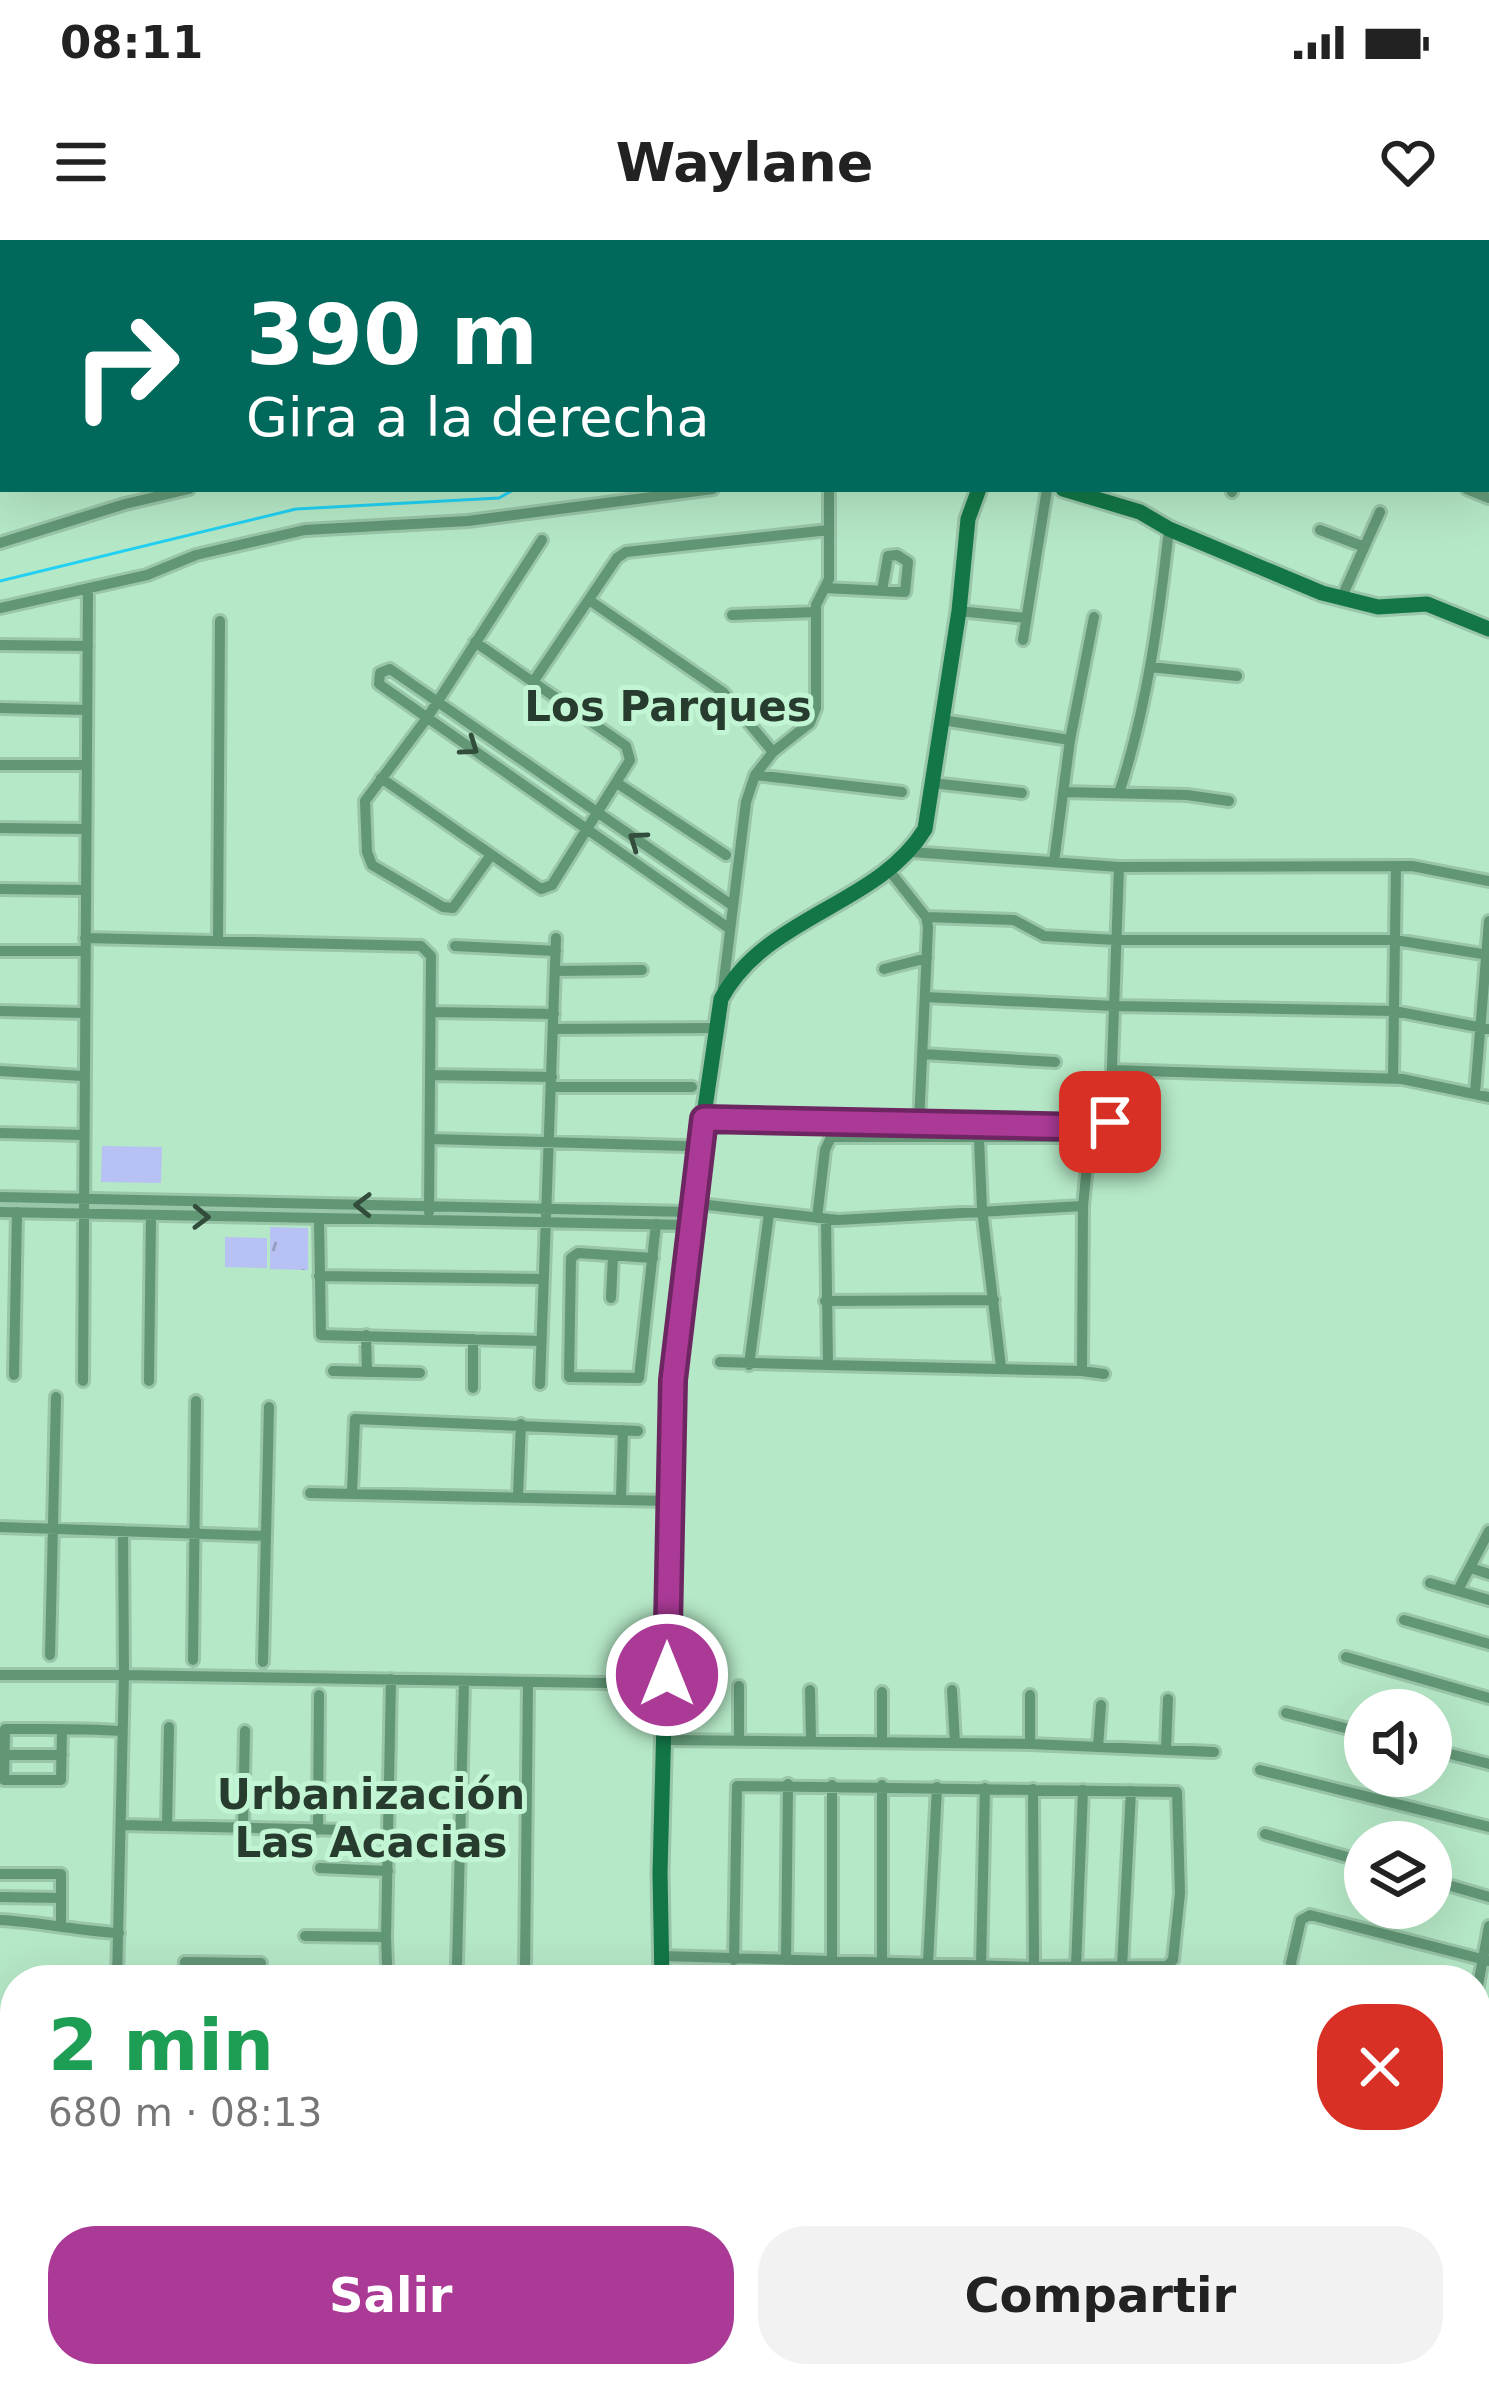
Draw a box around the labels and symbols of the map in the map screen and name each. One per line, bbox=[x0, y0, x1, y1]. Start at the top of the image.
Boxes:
district label: Los Parques bbox=[524, 682, 812, 731]
one-way arrow bbox=[456, 733, 478, 755]
one-way arrow bbox=[628, 832, 650, 854]
pin bbox=[1059, 1071, 1161, 1173]
one-way arrow bbox=[353, 1192, 372, 1218]
one-way arrow bbox=[192, 1203, 211, 1229]
position arrow bbox=[604, 1612, 730, 1738]
district label: Urbanización Las Acacias bbox=[217, 1770, 525, 1867]

